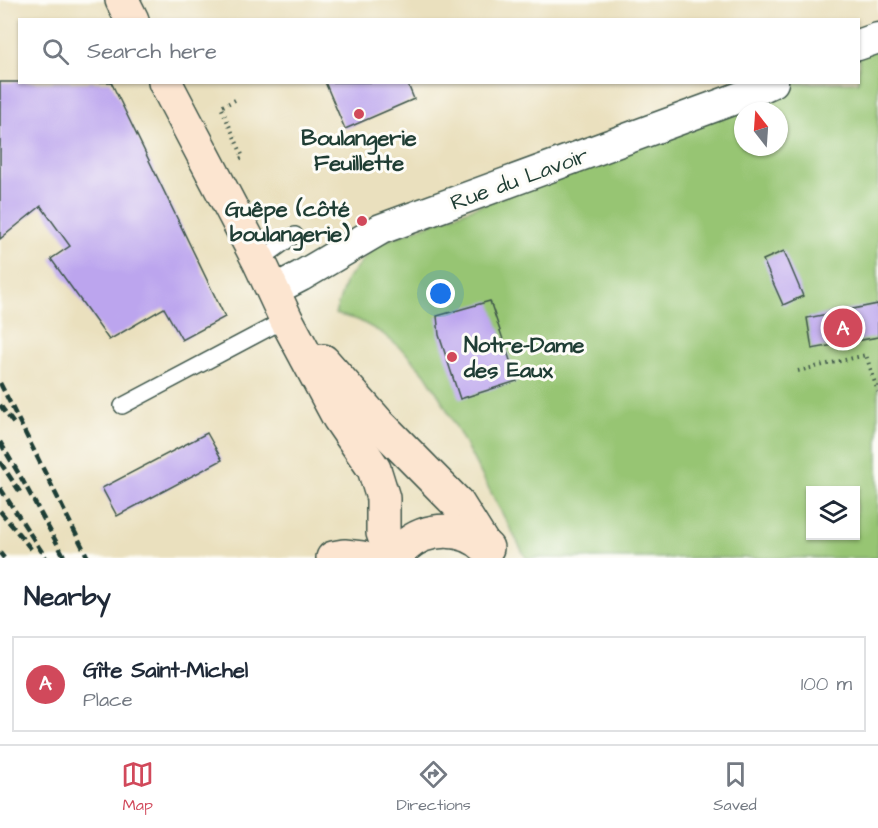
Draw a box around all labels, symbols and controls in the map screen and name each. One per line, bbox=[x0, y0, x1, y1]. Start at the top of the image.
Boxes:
search box bbox=[18, 18, 860, 84]
icon: search bbox=[39, 35, 72, 68]
text: Search here bbox=[87, 36, 217, 67]
north arrow bbox=[734, 102, 788, 156]
marker: Boulangerie Feuillette bbox=[352, 107, 366, 121]
place label: Boulangerie Feuillette bbox=[301, 123, 417, 179]
street label: Rue du Lavoir bbox=[446, 140, 593, 219]
place label: Guêpe (côté boulangerie) bbox=[225, 194, 350, 251]
marker: Guêpe (côté boulangerie) bbox=[355, 214, 369, 228]
your location bbox=[426, 279, 455, 308]
pin: A bbox=[824, 306, 862, 350]
place label: Notre-Dame des Eaux bbox=[463, 330, 585, 386]
marker: Notre-Dame des Eaux bbox=[445, 350, 459, 364]
map controls bbox=[806, 486, 860, 540]
button: layers bbox=[806, 486, 860, 540]
text: Nearby bbox=[24, 579, 111, 615]
text: Gîte Saint-Michel bbox=[83, 655, 248, 686]
text: A bbox=[39, 670, 52, 698]
text: 100 m bbox=[801, 670, 852, 698]
text: Place bbox=[83, 686, 133, 714]
tab: Map bbox=[121, 758, 154, 816]
tab: Directions bbox=[397, 758, 471, 816]
tab: Saved bbox=[713, 758, 757, 816]

